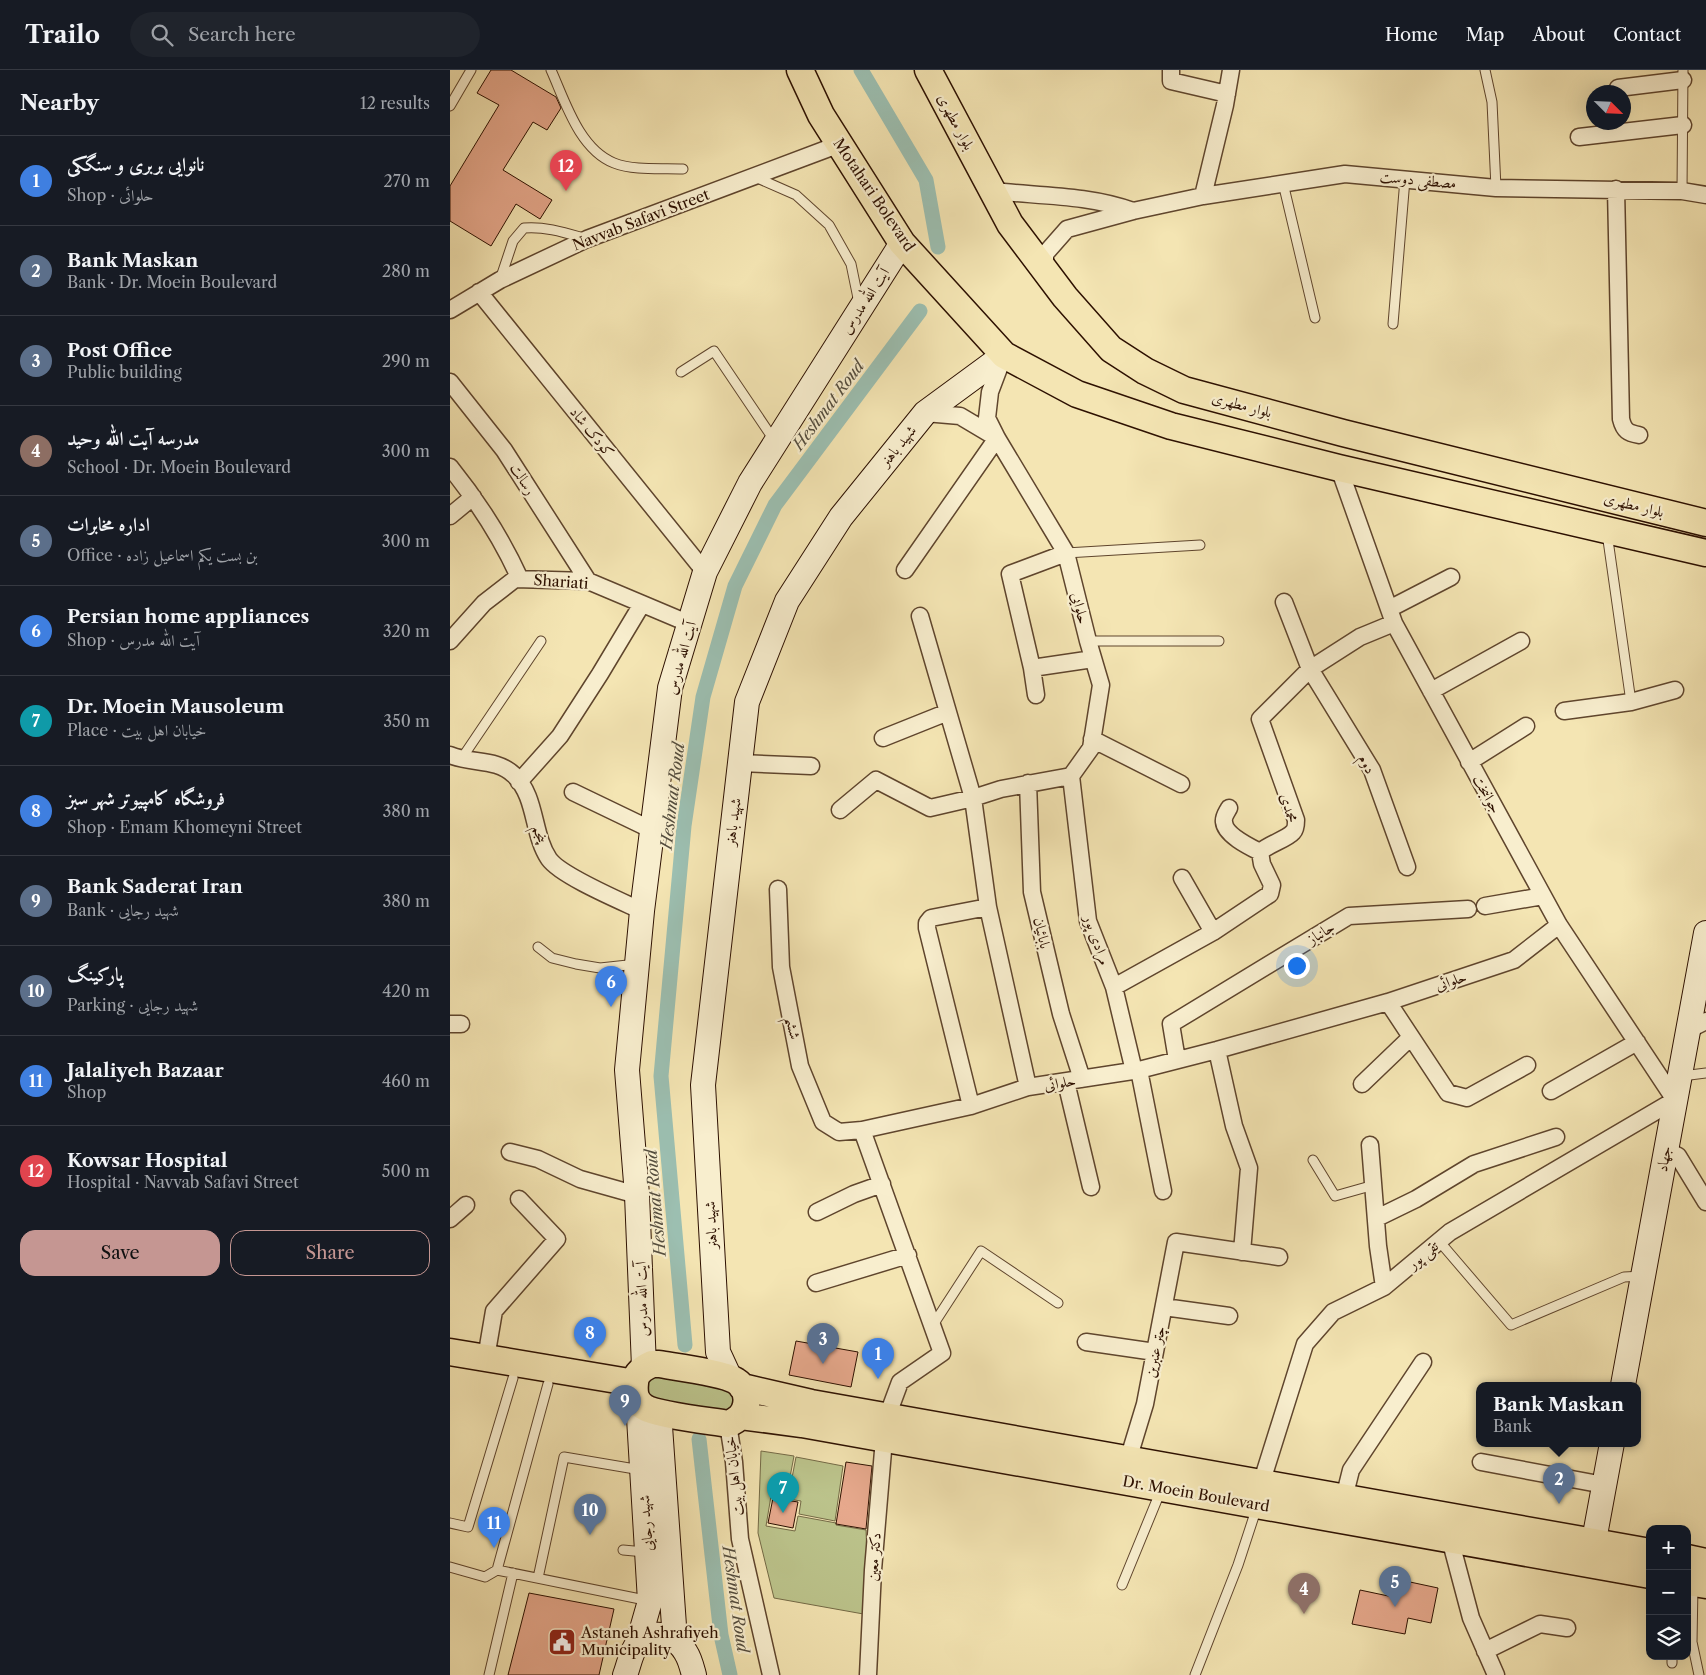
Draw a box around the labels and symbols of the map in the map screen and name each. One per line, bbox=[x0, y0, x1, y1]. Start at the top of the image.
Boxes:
north arrow bbox=[1586, 85, 1631, 130]
street label: بلوار مطهری bbox=[933, 90, 979, 154]
street label: Motahari Bolevard bbox=[829, 134, 919, 255]
pin: 12 bbox=[550, 150, 582, 191]
street label: مصطفی دوست bbox=[1379, 167, 1457, 194]
street label: Navvab Safavi Street bbox=[570, 184, 713, 254]
street label: آیت الله مدرس bbox=[834, 261, 895, 338]
water label: Heshmat Roud bbox=[787, 355, 869, 455]
street label: بلوار مطهری bbox=[1210, 387, 1274, 423]
street label: کودک شاد bbox=[566, 403, 619, 461]
street label: شهید باهنر bbox=[874, 421, 921, 473]
street label: رسالت bbox=[506, 459, 540, 498]
street label: بلوار مطهری bbox=[1602, 488, 1666, 522]
street label: Shariati bbox=[533, 570, 590, 593]
street label: حلوایی bbox=[1066, 590, 1094, 626]
street label: آیت الله مدرس bbox=[659, 617, 701, 697]
water label: Heshmat Roud bbox=[655, 740, 689, 852]
street label: دوم bbox=[1351, 751, 1380, 779]
street label: جوانبخت bbox=[1468, 771, 1506, 817]
street label: محمدی bbox=[1277, 791, 1302, 825]
street label: شهید باهنر bbox=[720, 797, 746, 849]
street label: پنجم bbox=[524, 822, 553, 848]
street label: مرادی پور bbox=[1078, 910, 1115, 968]
street label: بابائیان bbox=[1030, 915, 1055, 951]
street label: جانباز bbox=[1302, 917, 1338, 949]
your location bbox=[1284, 953, 1310, 979]
pin: 6 bbox=[595, 966, 627, 1007]
street label: حلوائی bbox=[1433, 967, 1469, 994]
street label: ششم bbox=[776, 1015, 805, 1042]
street label: حلوائی bbox=[1043, 1071, 1077, 1094]
street label: جهاد bbox=[1652, 1145, 1675, 1173]
water label: Heshmat Roud bbox=[640, 1147, 670, 1259]
street label: شهید باهنر bbox=[700, 1200, 722, 1252]
street label: تقی پور bbox=[1402, 1236, 1443, 1276]
street label: آیت الله مدرس bbox=[629, 1259, 653, 1337]
pin: 8 bbox=[574, 1317, 606, 1358]
pin: 3 bbox=[807, 1323, 839, 1364]
street label: چتر عنبرین bbox=[1140, 1324, 1171, 1380]
pin: 1 bbox=[862, 1338, 894, 1379]
pin: 9 bbox=[609, 1385, 641, 1426]
street label: خیابان اهل بیت bbox=[720, 1435, 749, 1517]
pin: 2 bbox=[1543, 1463, 1575, 1504]
street label: Dr. Moein Boulevard bbox=[1121, 1471, 1271, 1516]
pin: 7 bbox=[767, 1472, 799, 1513]
pin: 10 bbox=[574, 1494, 606, 1535]
street label: شهید رجایی bbox=[634, 1494, 658, 1552]
pin: 11 bbox=[478, 1507, 510, 1548]
street label: دکتر معین bbox=[862, 1532, 885, 1582]
water label: Heshmat Roud bbox=[718, 1543, 754, 1655]
pin: 5 bbox=[1379, 1566, 1411, 1607]
pin: 4 bbox=[1288, 1573, 1320, 1614]
place label: Astaneh Ashrafiyeh Municipality bbox=[580, 1623, 719, 1659]
public building icon: Astaneh Ashrafiyeh Municipality bbox=[547, 1627, 577, 1657]

